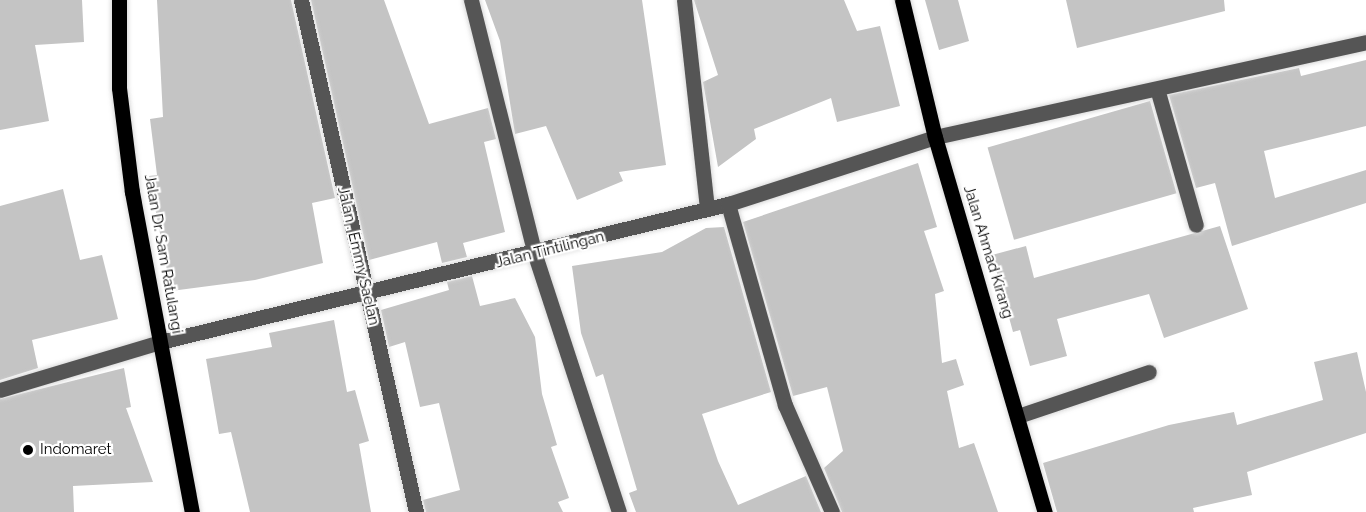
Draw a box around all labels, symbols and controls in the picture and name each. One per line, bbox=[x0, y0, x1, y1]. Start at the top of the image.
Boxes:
street label: Jalan Dr. Sam Ratulangi bbox=[140, 173, 186, 335]
street label: Jalan Ahmad Kirang bbox=[959, 183, 1017, 321]
street label: Jalan . Emmy Saelan bbox=[333, 185, 383, 327]
street label: Jalan Tintilingan bbox=[494, 228, 606, 272]
place label: Indomaret bbox=[40, 441, 111, 459]
marker: Indomaret bbox=[21, 443, 35, 457]

